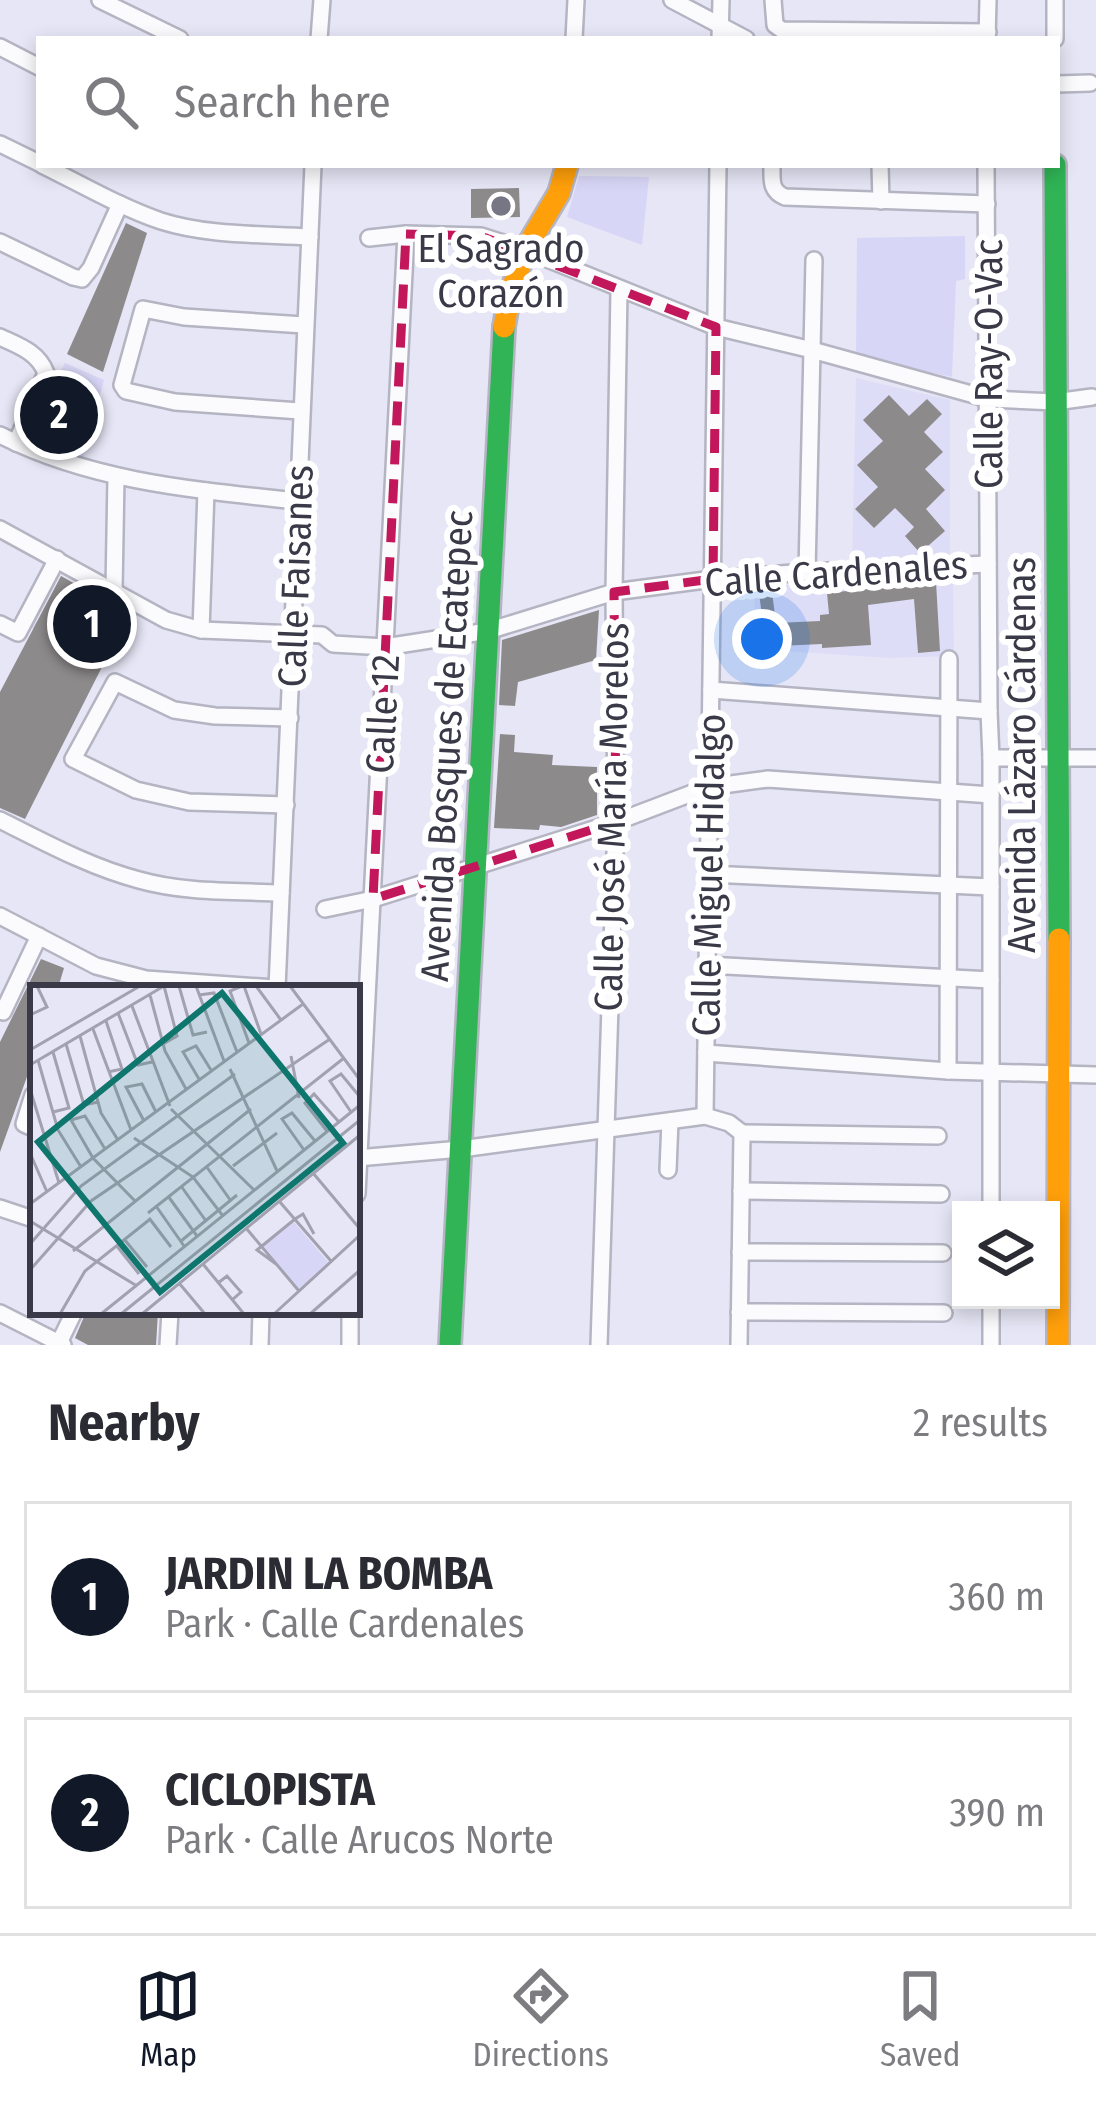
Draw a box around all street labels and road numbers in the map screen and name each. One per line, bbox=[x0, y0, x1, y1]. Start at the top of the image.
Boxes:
street label: Calle Ray-O-Vac bbox=[966, 239, 1012, 489]
street label: Calle Faisanes bbox=[269, 464, 323, 688]
street label: Avenida Bosques de Ecatepec bbox=[412, 509, 482, 983]
street label: Calle Cardenales bbox=[703, 542, 969, 606]
street label: Avenida Lázaro Cárdenas bbox=[999, 557, 1045, 953]
street label: Calle José María Morelos bbox=[586, 622, 638, 1012]
street label: Calle 12 bbox=[357, 653, 409, 775]
street label: Calle Miguel Hidalgo bbox=[683, 713, 735, 1037]

